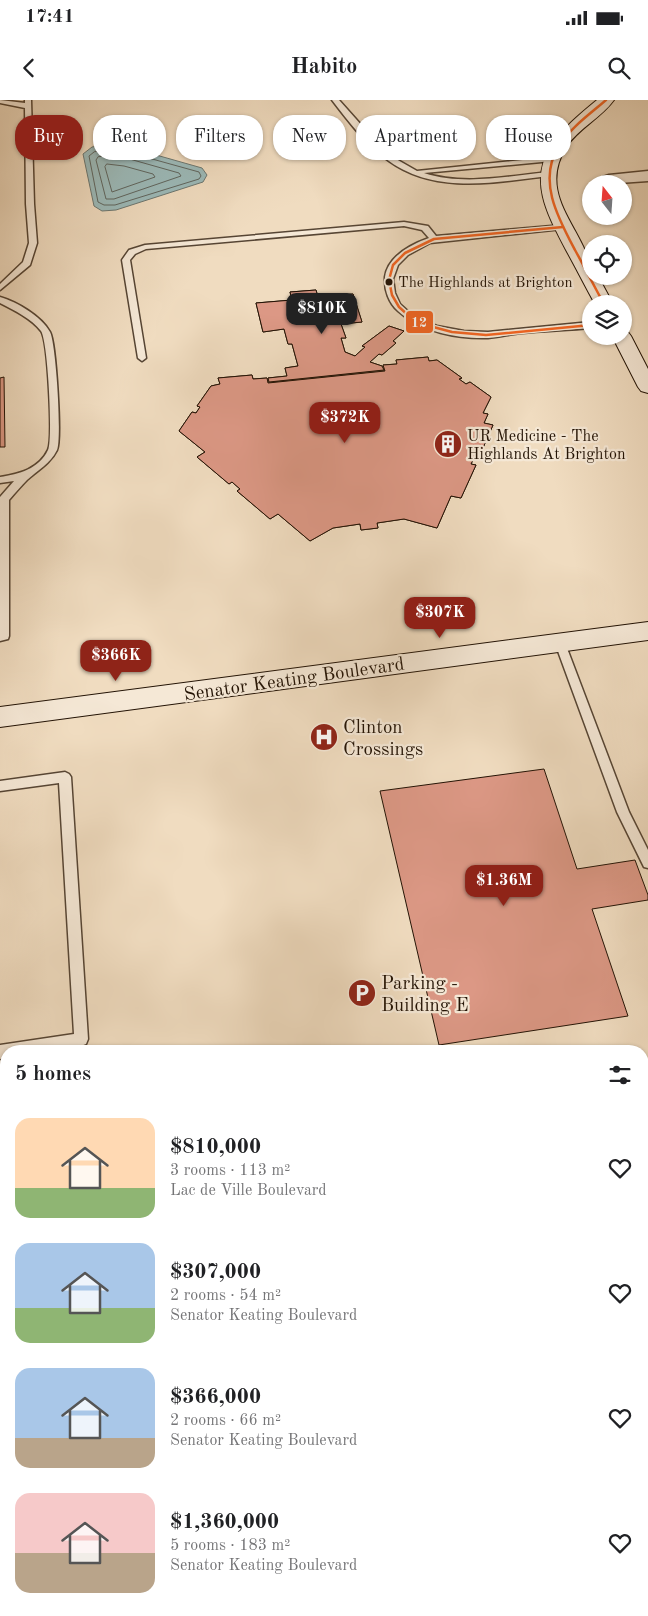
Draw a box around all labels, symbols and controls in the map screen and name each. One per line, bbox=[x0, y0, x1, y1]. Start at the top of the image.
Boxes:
text: 17:41 bbox=[25, 8, 74, 27]
icon: back bbox=[15, 54, 43, 82]
icon: search bbox=[605, 54, 633, 82]
text: Habito bbox=[291, 56, 357, 78]
chip: Buy bbox=[15, 115, 83, 160]
chip: Rent bbox=[93, 115, 166, 160]
chip: Filters bbox=[176, 115, 263, 160]
chip: New bbox=[273, 115, 346, 160]
chip: Apartment bbox=[356, 115, 476, 160]
chip: House bbox=[486, 115, 571, 160]
north arrow bbox=[582, 175, 632, 225]
map controls bbox=[582, 175, 632, 345]
button: locate bbox=[582, 235, 632, 285]
place label: The Highlands at Brighton bbox=[398, 276, 573, 291]
marker: The Highlands at Brighton bbox=[384, 277, 394, 287]
pin: $810K bbox=[287, 292, 357, 335]
button: layers bbox=[582, 295, 632, 345]
text: $810K bbox=[297, 301, 347, 317]
line badge: 12 bbox=[405, 310, 434, 334]
text: 12 bbox=[411, 316, 427, 330]
pin: $372K bbox=[310, 402, 380, 444]
text: $372K bbox=[320, 410, 370, 426]
building icon: UR Medicine - The Highlands At Brighton bbox=[433, 429, 463, 459]
place label: UR Medicine - The Highlands At Brighton bbox=[467, 429, 626, 463]
pin: $307K bbox=[405, 596, 475, 639]
text: $307K bbox=[415, 605, 465, 621]
pin: $366K bbox=[81, 640, 151, 682]
text: $366K bbox=[91, 648, 141, 664]
street label: Senator Keating Boulevard bbox=[183, 656, 406, 705]
place label: Clinton Crossings bbox=[343, 719, 423, 760]
hospital icon: Clinton Crossings bbox=[309, 722, 339, 752]
pin: $1.36M bbox=[463, 864, 545, 907]
text: $1.36M bbox=[476, 873, 532, 889]
place label: Parking - Building E bbox=[381, 975, 469, 1016]
parking icon: Parking - Building E bbox=[347, 978, 377, 1008]
icon: filters bbox=[606, 1061, 634, 1089]
text: 5 homes bbox=[15, 1064, 91, 1085]
text: $810,000 bbox=[170, 1137, 261, 1158]
icon: home bbox=[55, 1138, 115, 1198]
icon: heart bbox=[606, 1154, 634, 1182]
text: 3 rooms · 113 m² bbox=[170, 1163, 290, 1179]
text: Lac de Ville Boulevard bbox=[170, 1183, 327, 1199]
text: $307,000 bbox=[170, 1262, 261, 1283]
icon: home bbox=[55, 1263, 115, 1323]
icon: heart bbox=[606, 1279, 634, 1307]
text: 2 rooms · 54 m² bbox=[170, 1288, 281, 1304]
text: Senator Keating Boulevard bbox=[170, 1308, 357, 1324]
text: $366,000 bbox=[170, 1387, 261, 1408]
icon: home bbox=[55, 1388, 115, 1448]
icon: heart bbox=[606, 1404, 634, 1432]
text: 2 rooms · 66 m² bbox=[170, 1413, 281, 1429]
text: Senator Keating Boulevard bbox=[170, 1433, 357, 1449]
text: $1,360,000 bbox=[170, 1512, 279, 1533]
icon: home bbox=[55, 1513, 115, 1573]
icon: heart bbox=[606, 1529, 634, 1557]
text: 5 rooms · 183 m² bbox=[170, 1538, 290, 1554]
text: Senator Keating Boulevard bbox=[170, 1558, 357, 1574]

